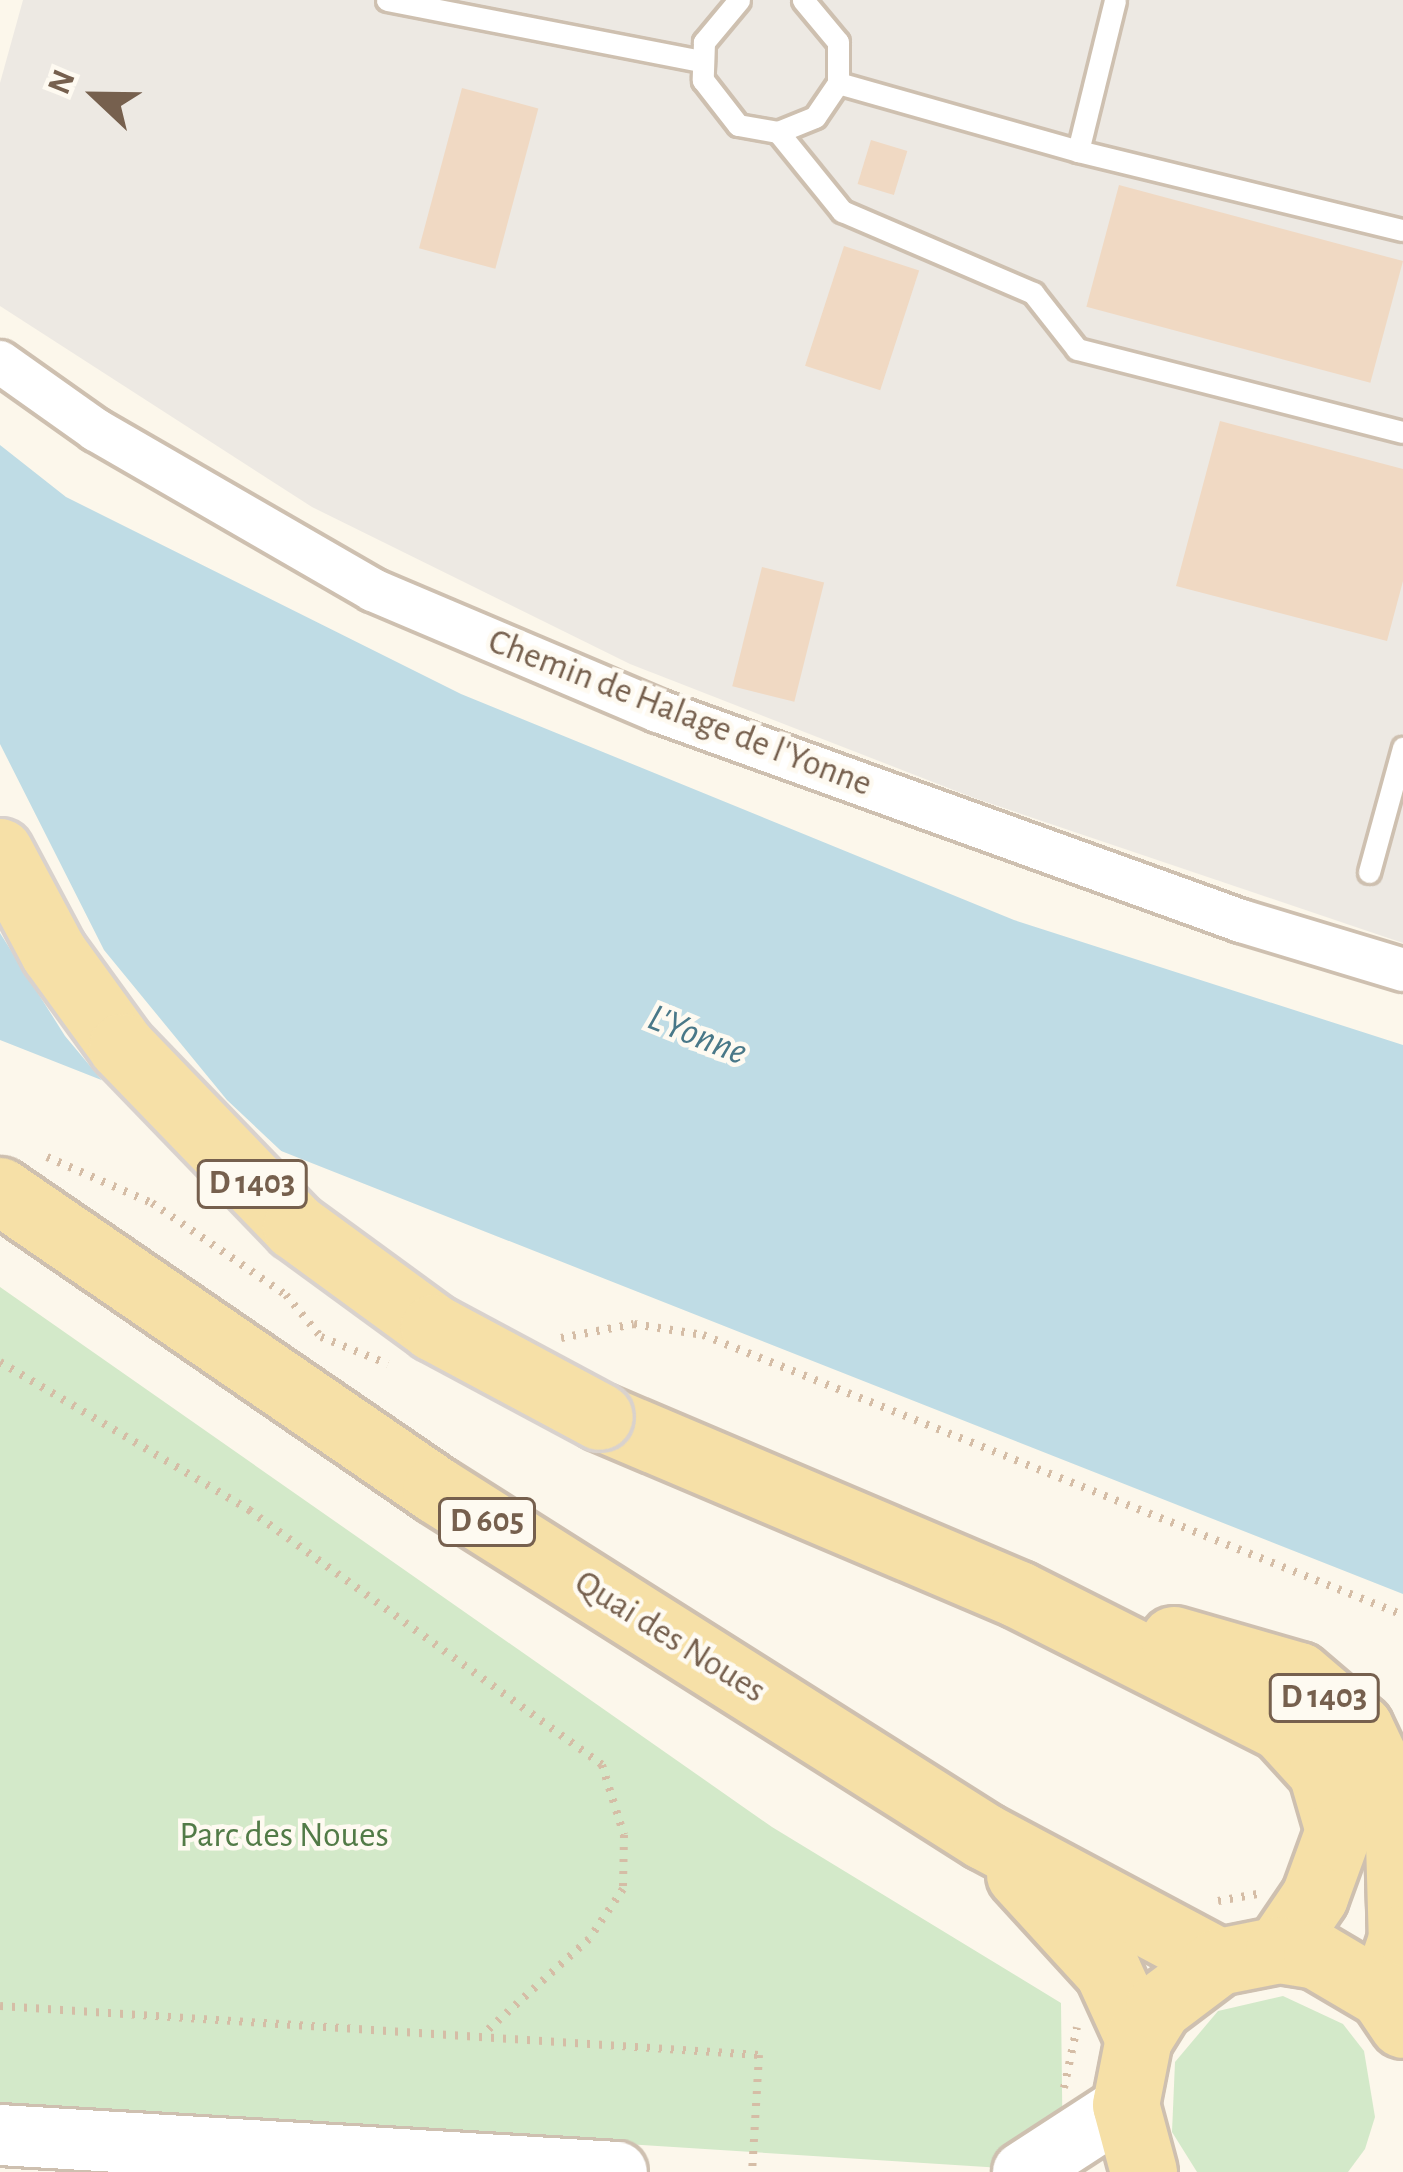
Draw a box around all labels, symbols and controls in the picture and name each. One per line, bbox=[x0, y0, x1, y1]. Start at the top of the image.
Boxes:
north arrow bbox=[36, 36, 156, 156]
text: N bbox=[43, 66, 82, 99]
street label: Chemin de Halage de l'Yonne bbox=[482, 620, 878, 806]
water label: L'Yonne bbox=[641, 995, 753, 1077]
road number: D 1403 bbox=[195, 1157, 309, 1211]
road number: D 605 bbox=[436, 1495, 538, 1549]
street label: Quai des Noues bbox=[567, 1561, 773, 1713]
road number: D 1403 bbox=[1267, 1671, 1381, 1725]
park label: Parc des Noues bbox=[179, 1814, 389, 1858]

